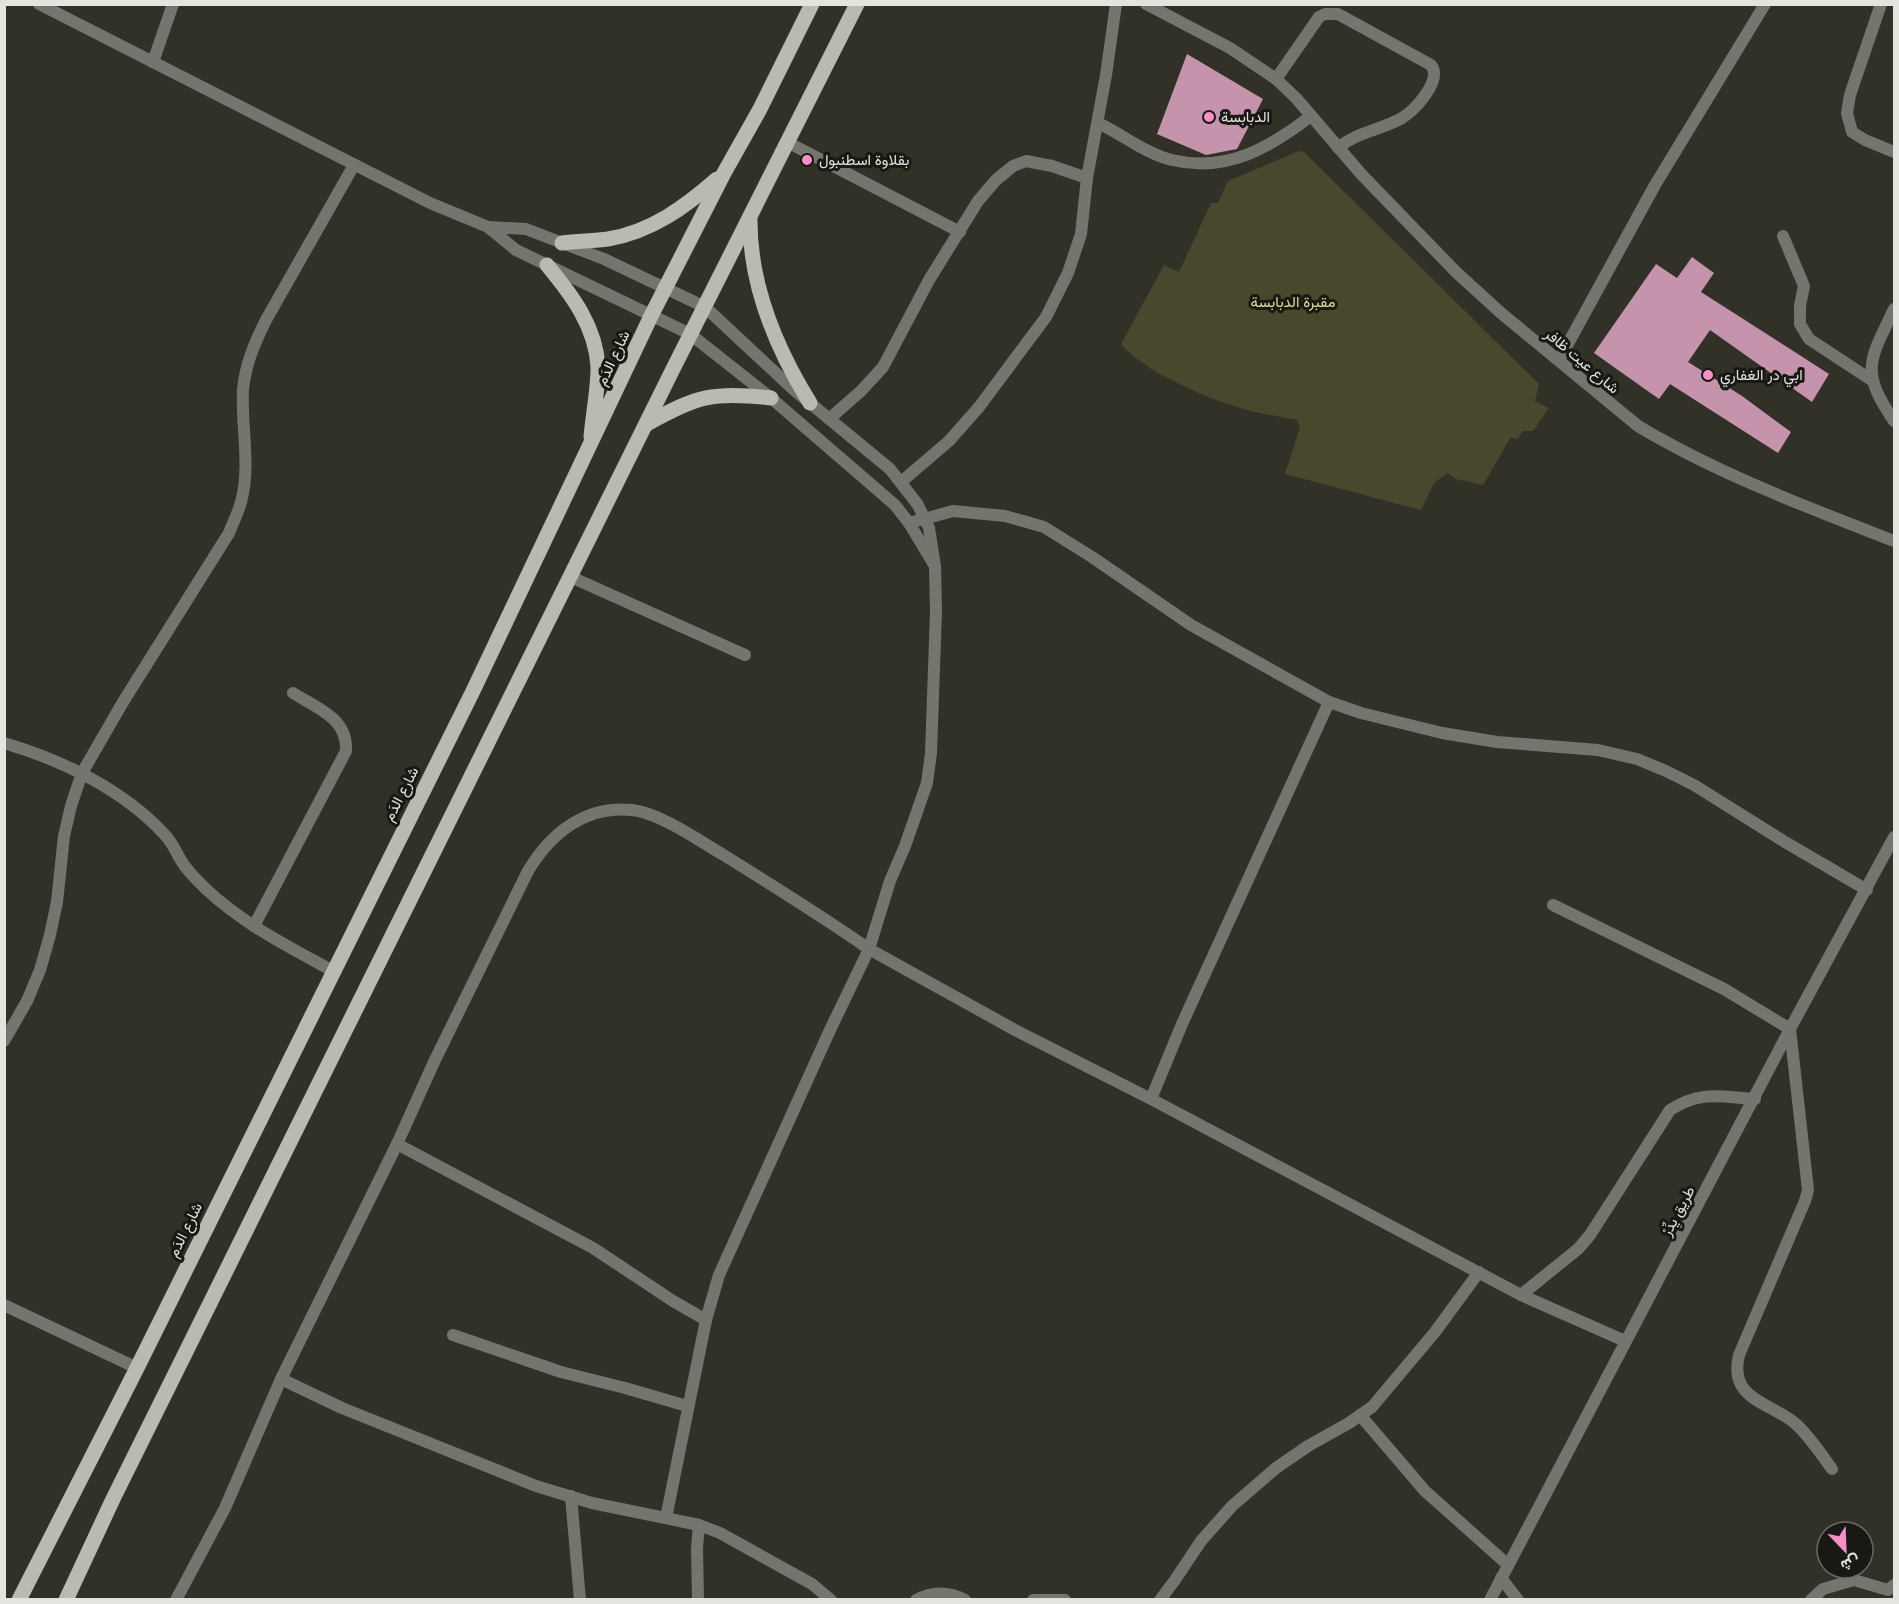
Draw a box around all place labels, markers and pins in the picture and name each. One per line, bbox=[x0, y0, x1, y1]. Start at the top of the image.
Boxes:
place label: الدبابسة bbox=[1221, 106, 1270, 126]
marker: الدبابسة bbox=[1202, 110, 1216, 124]
place label: بقلاوة اسطنبول bbox=[819, 149, 909, 169]
marker: بقلاوة اسطنبول bbox=[800, 153, 814, 167]
place label: ابي در الغفاري bbox=[1720, 364, 1803, 388]
marker: ابي در الغفاري bbox=[1701, 368, 1715, 382]

